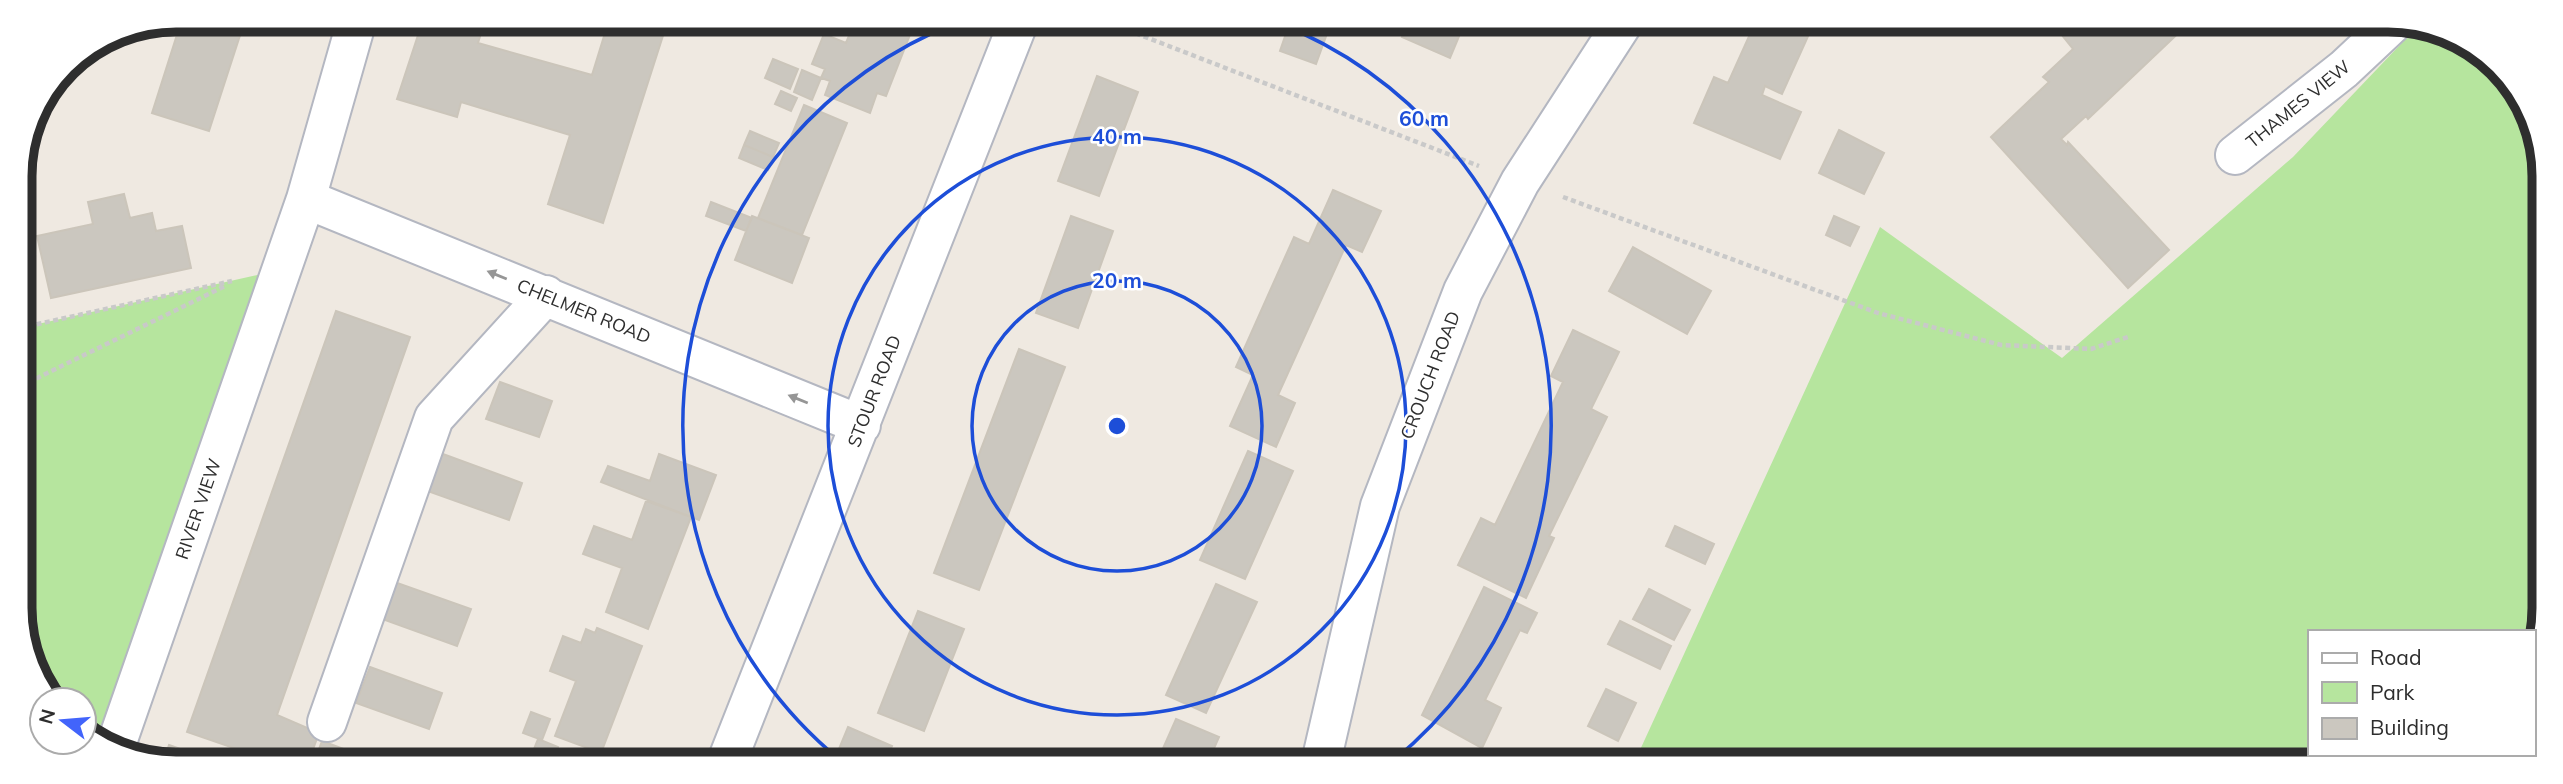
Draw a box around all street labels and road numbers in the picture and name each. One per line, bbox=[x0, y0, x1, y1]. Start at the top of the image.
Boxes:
street label: THAMES VIEW bbox=[2241, 55, 2355, 153]
street label: CHELMER ROAD bbox=[514, 274, 654, 348]
street label: CROUCH ROAD bbox=[1395, 308, 1465, 442]
street label: STOUR ROAD bbox=[842, 332, 906, 450]
street label: RIVER VIEW bbox=[170, 456, 226, 562]

